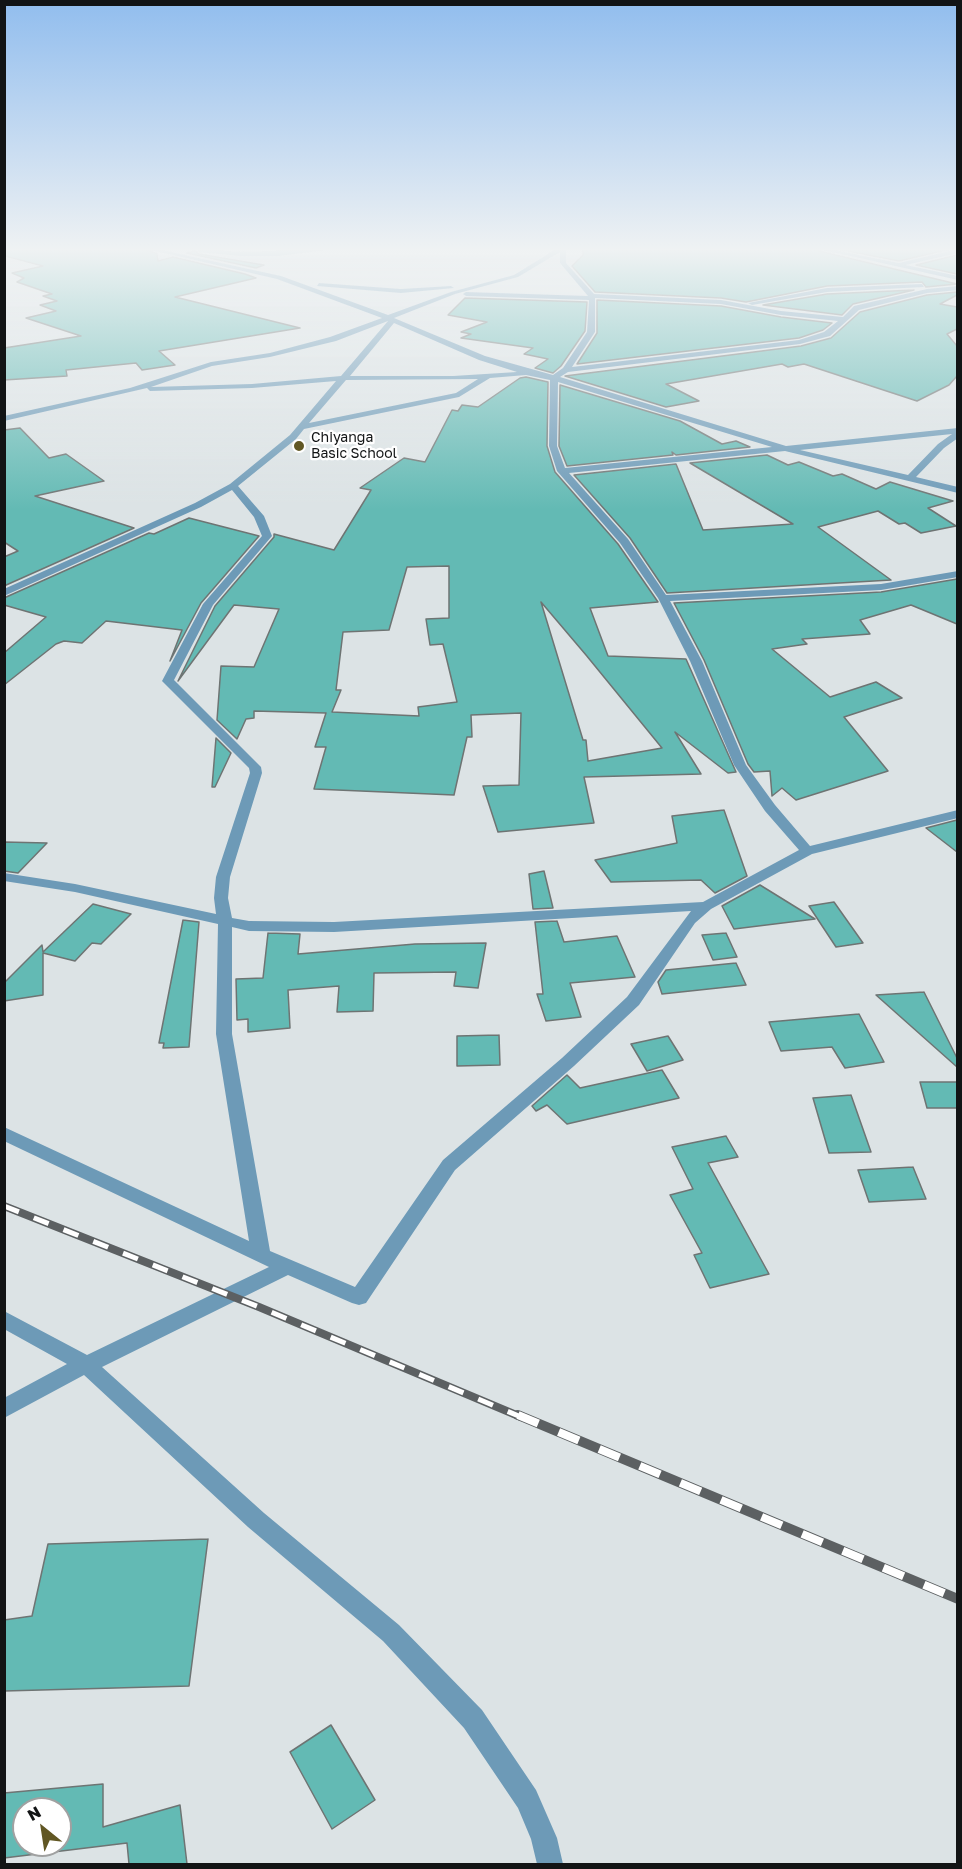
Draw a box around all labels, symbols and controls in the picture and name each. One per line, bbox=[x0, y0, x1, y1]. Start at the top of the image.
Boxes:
place label: Chiyanga Basic School bbox=[311, 430, 397, 462]
marker: Chiyanga Basic School bbox=[292, 439, 306, 453]
north arrow bbox=[12, 1797, 72, 1857]
text: N bbox=[24, 1801, 44, 1825]

